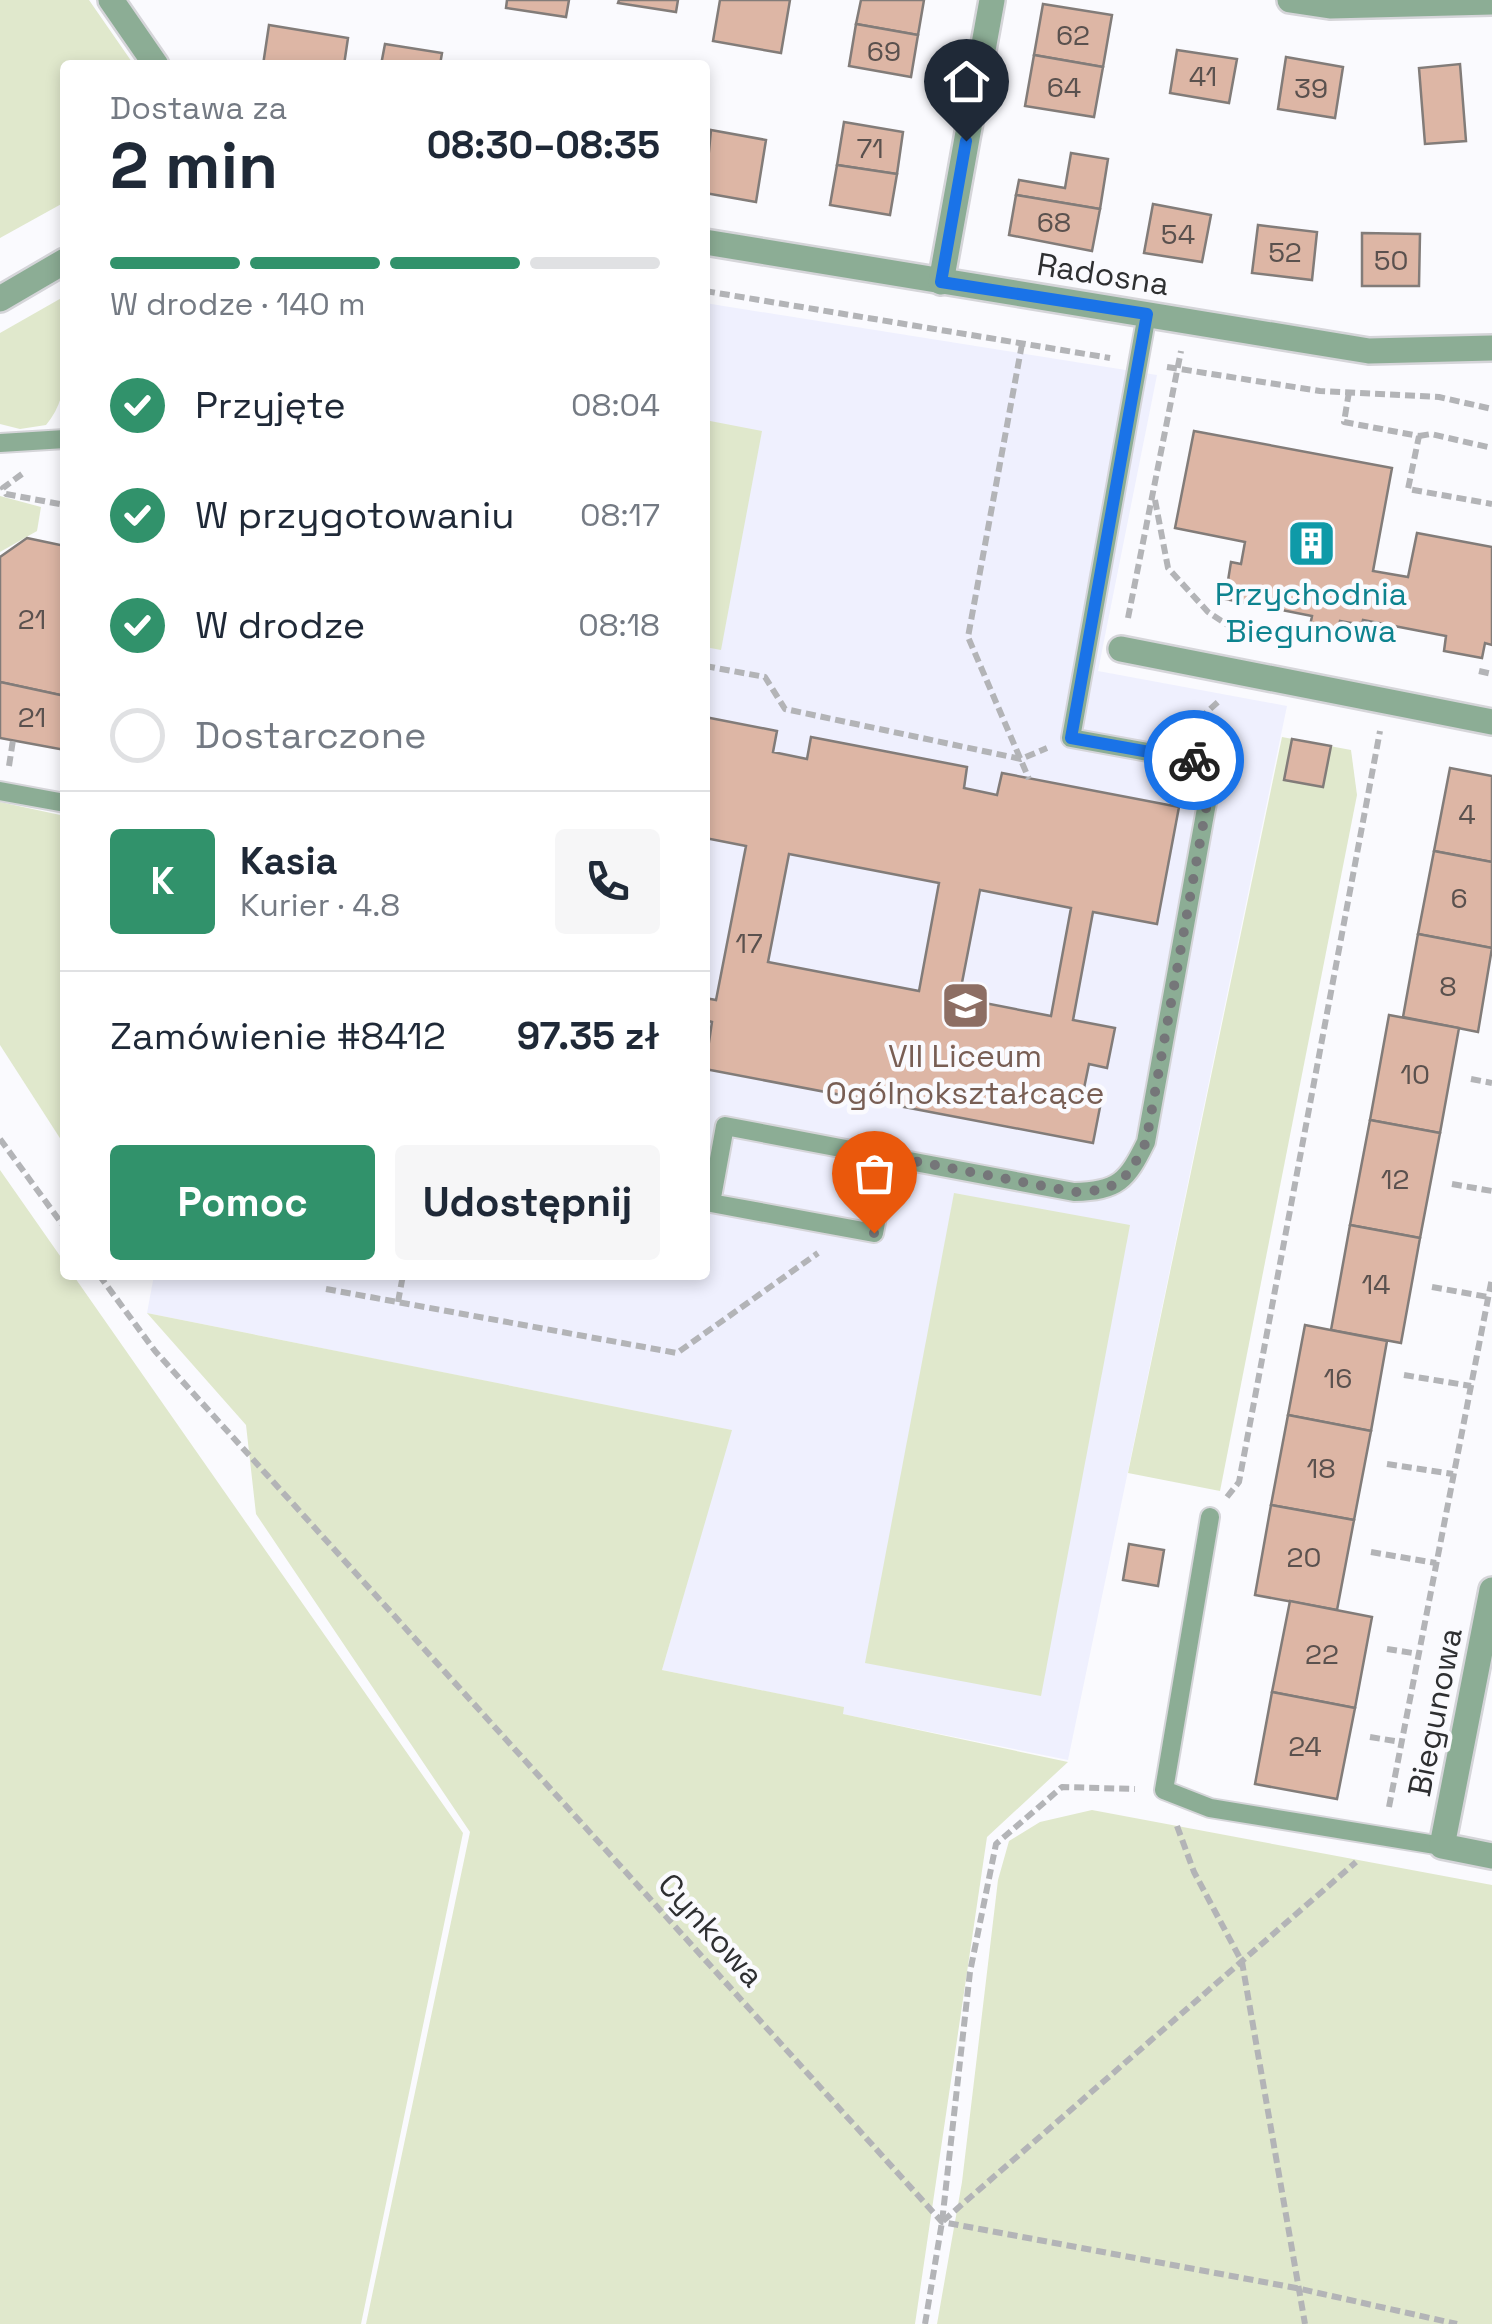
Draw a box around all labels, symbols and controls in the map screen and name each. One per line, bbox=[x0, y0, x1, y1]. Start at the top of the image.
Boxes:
house number: 62 bbox=[1056, 17, 1090, 53]
house number: 69 bbox=[867, 33, 901, 69]
pin bbox=[924, 39, 1009, 142]
icon: home bbox=[939, 54, 994, 109]
house number: 41 bbox=[1189, 58, 1217, 94]
house number: 64 bbox=[1047, 69, 1081, 105]
house number: 39 bbox=[1294, 70, 1328, 106]
text: Dostawa za bbox=[110, 88, 287, 128]
text: 08:30–08:35 bbox=[427, 121, 660, 169]
text: 2 min bbox=[110, 124, 278, 207]
house number: 71 bbox=[856, 130, 884, 166]
house number: 68 bbox=[1037, 204, 1071, 240]
house number: 54 bbox=[1161, 216, 1195, 252]
house number: 52 bbox=[1268, 234, 1302, 270]
house number: 50 bbox=[1374, 242, 1408, 278]
street label: Radosna bbox=[1034, 244, 1172, 304]
text: W drodze · 140 m bbox=[110, 284, 366, 324]
icon: check bbox=[110, 378, 165, 433]
text: Przyjęte bbox=[195, 381, 346, 429]
text: 08:04 bbox=[571, 385, 660, 425]
icon: check bbox=[110, 488, 165, 543]
text: W przygotowaniu bbox=[195, 491, 514, 539]
text: 08:17 bbox=[580, 495, 660, 535]
building icon: Przychodnia Biegunowa bbox=[1285, 518, 1337, 570]
place label: Przychodnia Biegunowa bbox=[1215, 574, 1407, 651]
icon: check bbox=[110, 598, 165, 653]
house number: 21 bbox=[18, 601, 46, 637]
text: W drodze bbox=[195, 601, 365, 649]
text: 08:18 bbox=[578, 605, 660, 645]
house number: 21 bbox=[18, 699, 46, 735]
courier bbox=[1144, 710, 1244, 810]
text: Dostarczone bbox=[195, 711, 427, 759]
icon: bike bbox=[1167, 733, 1222, 788]
house number: 4 bbox=[1458, 796, 1476, 832]
button: phone bbox=[555, 829, 660, 934]
text: Kasia bbox=[240, 837, 338, 885]
text: K bbox=[151, 857, 174, 905]
house number: 6 bbox=[1450, 880, 1468, 916]
text: Kurier · 4.8 bbox=[240, 885, 400, 925]
house number: 17 bbox=[735, 925, 763, 961]
house number: 8 bbox=[1439, 968, 1457, 1004]
school or university icon: VII Liceum Ogólnokształcące bbox=[939, 980, 991, 1032]
text: Zamówienie #8412 bbox=[110, 1012, 446, 1060]
text: 97.35 zł bbox=[517, 1012, 660, 1060]
place label: VII Liceum Ogólnokształcące bbox=[825, 1036, 1105, 1113]
house number: 10 bbox=[1400, 1056, 1430, 1092]
pin bbox=[832, 1131, 917, 1234]
button: Pomoc bbox=[110, 1145, 375, 1260]
button: Udostępnij bbox=[395, 1145, 660, 1260]
icon: bag bbox=[847, 1146, 902, 1201]
house number: 12 bbox=[1381, 1161, 1409, 1197]
house number: 14 bbox=[1361, 1266, 1391, 1302]
house number: 16 bbox=[1324, 1360, 1352, 1396]
house number: 18 bbox=[1306, 1450, 1336, 1486]
house number: 20 bbox=[1287, 1539, 1321, 1575]
street label: Biegunowa bbox=[1399, 1624, 1471, 1800]
house number: 22 bbox=[1305, 1636, 1339, 1672]
house number: 24 bbox=[1288, 1728, 1322, 1764]
street label: Cynkowa bbox=[650, 1865, 772, 1995]

